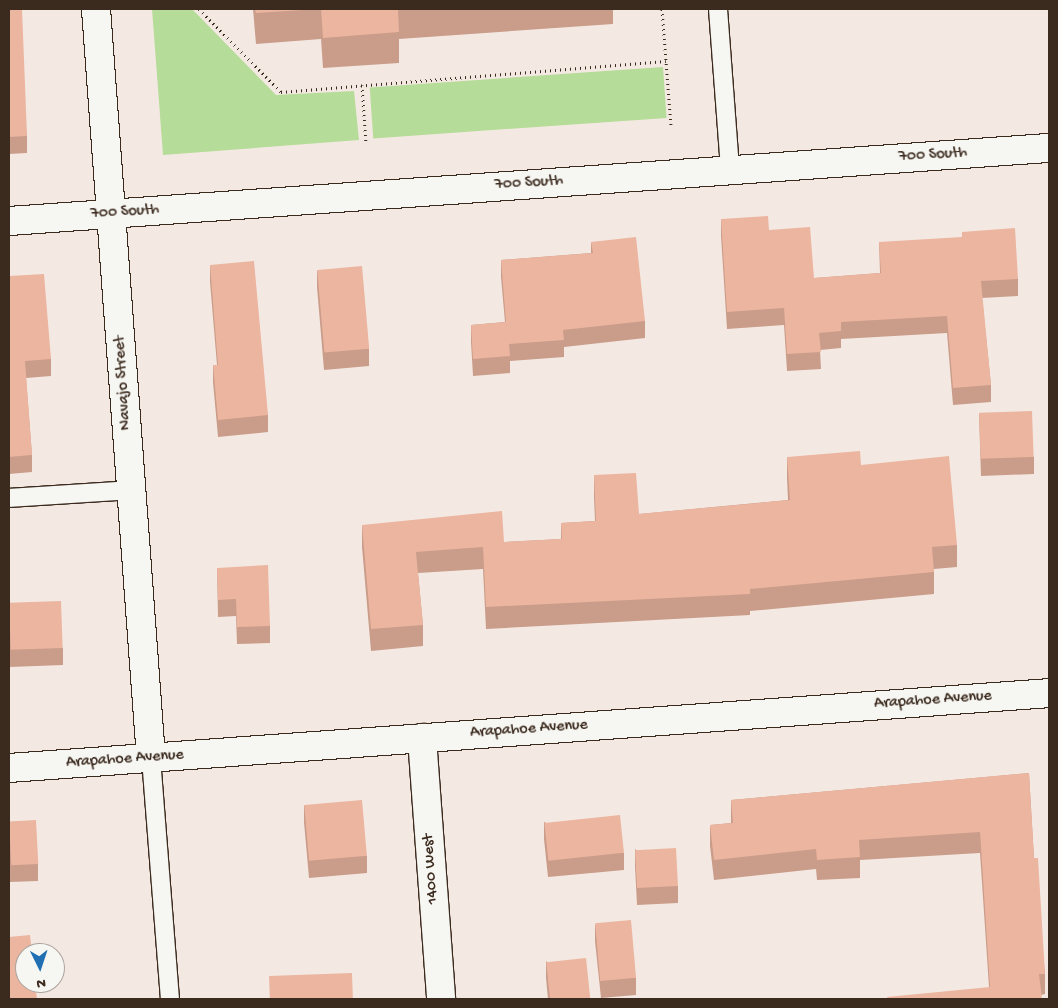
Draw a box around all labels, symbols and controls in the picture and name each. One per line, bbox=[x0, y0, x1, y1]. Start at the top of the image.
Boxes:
street label: 700 South bbox=[898, 144, 968, 168]
street label: 700 South bbox=[494, 172, 564, 196]
street label: 700 South bbox=[90, 201, 160, 225]
street label: Navajo Street bbox=[111, 335, 137, 431]
street label: Arapahoe Avenue bbox=[874, 687, 992, 715]
street label: Arapahoe Avenue bbox=[470, 716, 588, 744]
street label: Arapahoe Avenue bbox=[66, 746, 184, 774]
street label: 1400 West bbox=[420, 833, 444, 905]
north arrow bbox=[15, 943, 65, 993]
text: N bbox=[36, 974, 46, 991]

